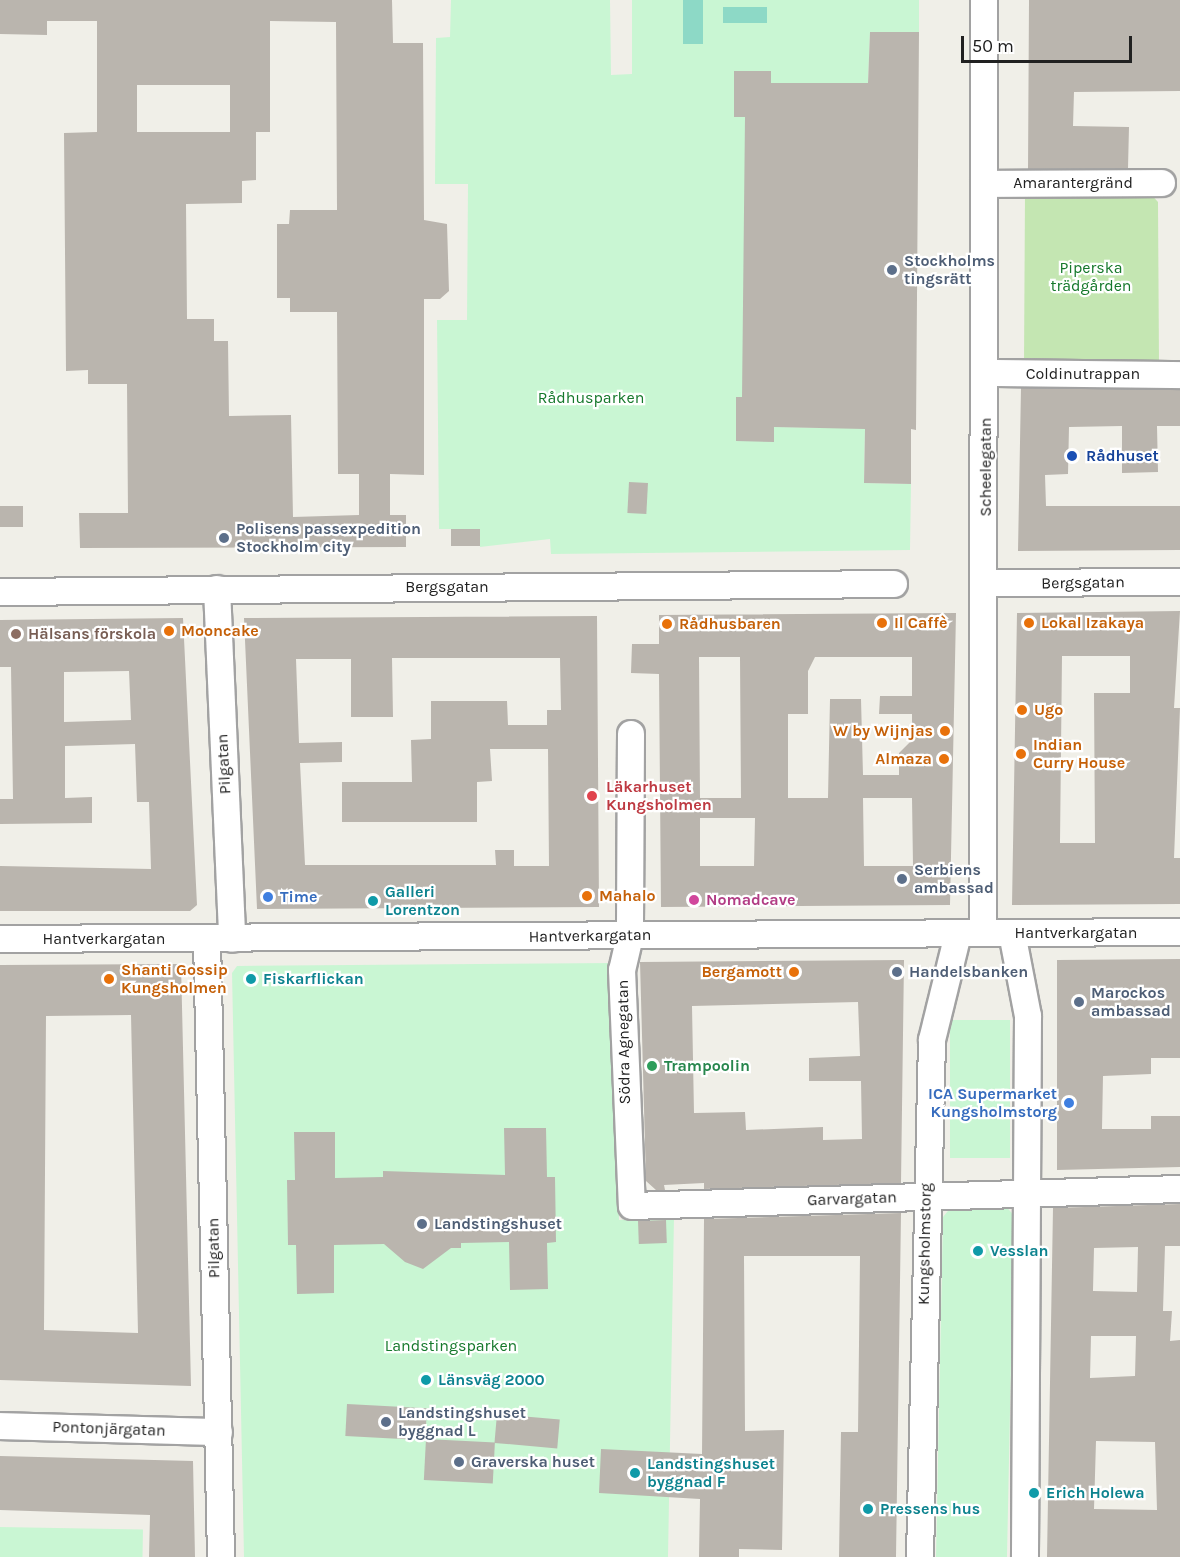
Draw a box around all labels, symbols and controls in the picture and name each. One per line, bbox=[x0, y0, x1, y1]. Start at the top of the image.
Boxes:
scale bar bbox=[964, 24, 1135, 62]
text: 50 m bbox=[972, 35, 1014, 57]
street label: Amarantergränd bbox=[1013, 173, 1133, 193]
place label: Stockholms tingsrätt bbox=[904, 251, 995, 289]
park label: Piperska trädgården bbox=[1050, 258, 1132, 296]
marker: Stockholms tingsrätt bbox=[885, 263, 899, 277]
street label: Coldinutrappan bbox=[1026, 364, 1140, 384]
park label: Rådhusparken bbox=[538, 388, 644, 408]
street label: Scheelegatan bbox=[976, 417, 996, 517]
place label: Rådhuset bbox=[1086, 446, 1159, 466]
marker: Rådhuset bbox=[1063, 447, 1081, 465]
place label: Polisens passexpedition Stockholm city bbox=[236, 519, 421, 557]
marker: Polisens passexpedition Stockholm city bbox=[217, 531, 231, 545]
street label: Bergsgatan bbox=[1041, 573, 1125, 593]
street label: Bergsgatan bbox=[405, 577, 489, 597]
place label: Il Caffè bbox=[894, 613, 948, 633]
place label: Lokal Izakaya bbox=[1041, 613, 1144, 633]
place label: Rådhusbaren bbox=[679, 614, 781, 634]
marker: Il Caffè bbox=[875, 616, 889, 630]
marker: Lokal Izakaya bbox=[1022, 616, 1036, 630]
marker: Rådhusbaren bbox=[660, 617, 674, 631]
place label: Mooncake bbox=[181, 621, 259, 641]
place label: Hälsans förskola bbox=[28, 624, 156, 644]
marker: Mooncake bbox=[162, 624, 176, 638]
marker: Hälsans förskola bbox=[9, 627, 23, 641]
place label: Ugo bbox=[1034, 700, 1063, 720]
marker: Ugo bbox=[1015, 703, 1029, 717]
place label: W by Wijnjas bbox=[833, 721, 933, 741]
marker: W by Wijnjas bbox=[938, 724, 952, 738]
street label: Pilgatan bbox=[213, 733, 235, 795]
place label: Indian Curry House bbox=[1033, 735, 1125, 773]
marker: Indian Curry House bbox=[1014, 747, 1028, 761]
place label: Almaza bbox=[875, 749, 932, 769]
marker: Almaza bbox=[937, 752, 951, 766]
place label: Läkarhuset Kungsholmen bbox=[606, 777, 712, 815]
marker: Läkarhuset Kungsholmen bbox=[583, 787, 601, 805]
place label: Serbiens ambassad bbox=[914, 860, 994, 898]
marker: Serbiens ambassad bbox=[895, 872, 909, 886]
place label: Galleri Lorentzon bbox=[385, 882, 460, 920]
place label: Mahalo bbox=[599, 886, 656, 906]
place label: Time bbox=[280, 887, 317, 907]
marker: Mahalo bbox=[580, 889, 594, 903]
marker: Time bbox=[261, 890, 275, 904]
place label: Nomadcave bbox=[706, 890, 796, 910]
marker: Nomadcave bbox=[687, 893, 701, 907]
marker: Galleri Lorentzon bbox=[366, 894, 380, 908]
street label: Hantverkargatan bbox=[1015, 923, 1137, 943]
street label: Hantverkargatan bbox=[528, 925, 652, 947]
street label: Hantverkargatan bbox=[43, 929, 165, 949]
place label: Shanti Gossip Kungsholmen bbox=[121, 960, 228, 998]
place label: Bergamott bbox=[701, 962, 782, 982]
place label: Handelsbanken bbox=[909, 962, 1028, 982]
marker: Bergamott bbox=[787, 965, 801, 979]
marker: Handelsbanken bbox=[890, 965, 904, 979]
place label: Fiskarflickan bbox=[263, 969, 364, 989]
marker: Shanti Gossip Kungsholmen bbox=[102, 972, 116, 986]
marker: Fiskarflickan bbox=[244, 972, 258, 986]
street label: Södra Agnegatan bbox=[613, 979, 635, 1105]
place label: Marockos ambassad bbox=[1091, 983, 1171, 1021]
marker: Marockos ambassad bbox=[1072, 995, 1086, 1009]
place label: Trampoolin bbox=[664, 1056, 750, 1076]
marker: Trampoolin bbox=[645, 1059, 659, 1073]
place label: ICA Supermarket Kungsholmstorg bbox=[928, 1084, 1057, 1122]
marker: ICA Supermarket Kungsholmstorg bbox=[1062, 1096, 1076, 1110]
street label: Kungsholmstorg bbox=[914, 1183, 936, 1305]
street label: Garvargatan bbox=[807, 1188, 897, 1210]
place label: Landstingshuset bbox=[434, 1214, 562, 1234]
marker: Landstingshuset bbox=[415, 1217, 429, 1231]
street label: Pilgatan bbox=[204, 1218, 224, 1278]
place label: Vesslan bbox=[990, 1241, 1049, 1261]
marker: Vesslan bbox=[971, 1244, 985, 1258]
park label: Landstingsparken bbox=[385, 1336, 517, 1356]
place label: Länsväg 2000 bbox=[438, 1370, 545, 1390]
marker: Länsväg 2000 bbox=[419, 1373, 433, 1387]
place label: Landstingshuset byggnad L bbox=[398, 1403, 526, 1441]
marker: Landstingshuset byggnad L bbox=[379, 1415, 393, 1429]
street label: Pontonjärgatan bbox=[52, 1417, 166, 1441]
place label: Graverska huset bbox=[471, 1452, 595, 1472]
place label: Landstingshuset byggnad F bbox=[647, 1454, 775, 1492]
marker: Graverska huset bbox=[452, 1455, 466, 1469]
marker: Landstingshuset byggnad F bbox=[628, 1466, 642, 1480]
place label: Erich Holewa bbox=[1046, 1483, 1145, 1503]
marker: Erich Holewa bbox=[1027, 1486, 1041, 1500]
place label: Pressens hus bbox=[880, 1499, 980, 1519]
marker: Pressens hus bbox=[861, 1502, 875, 1516]

